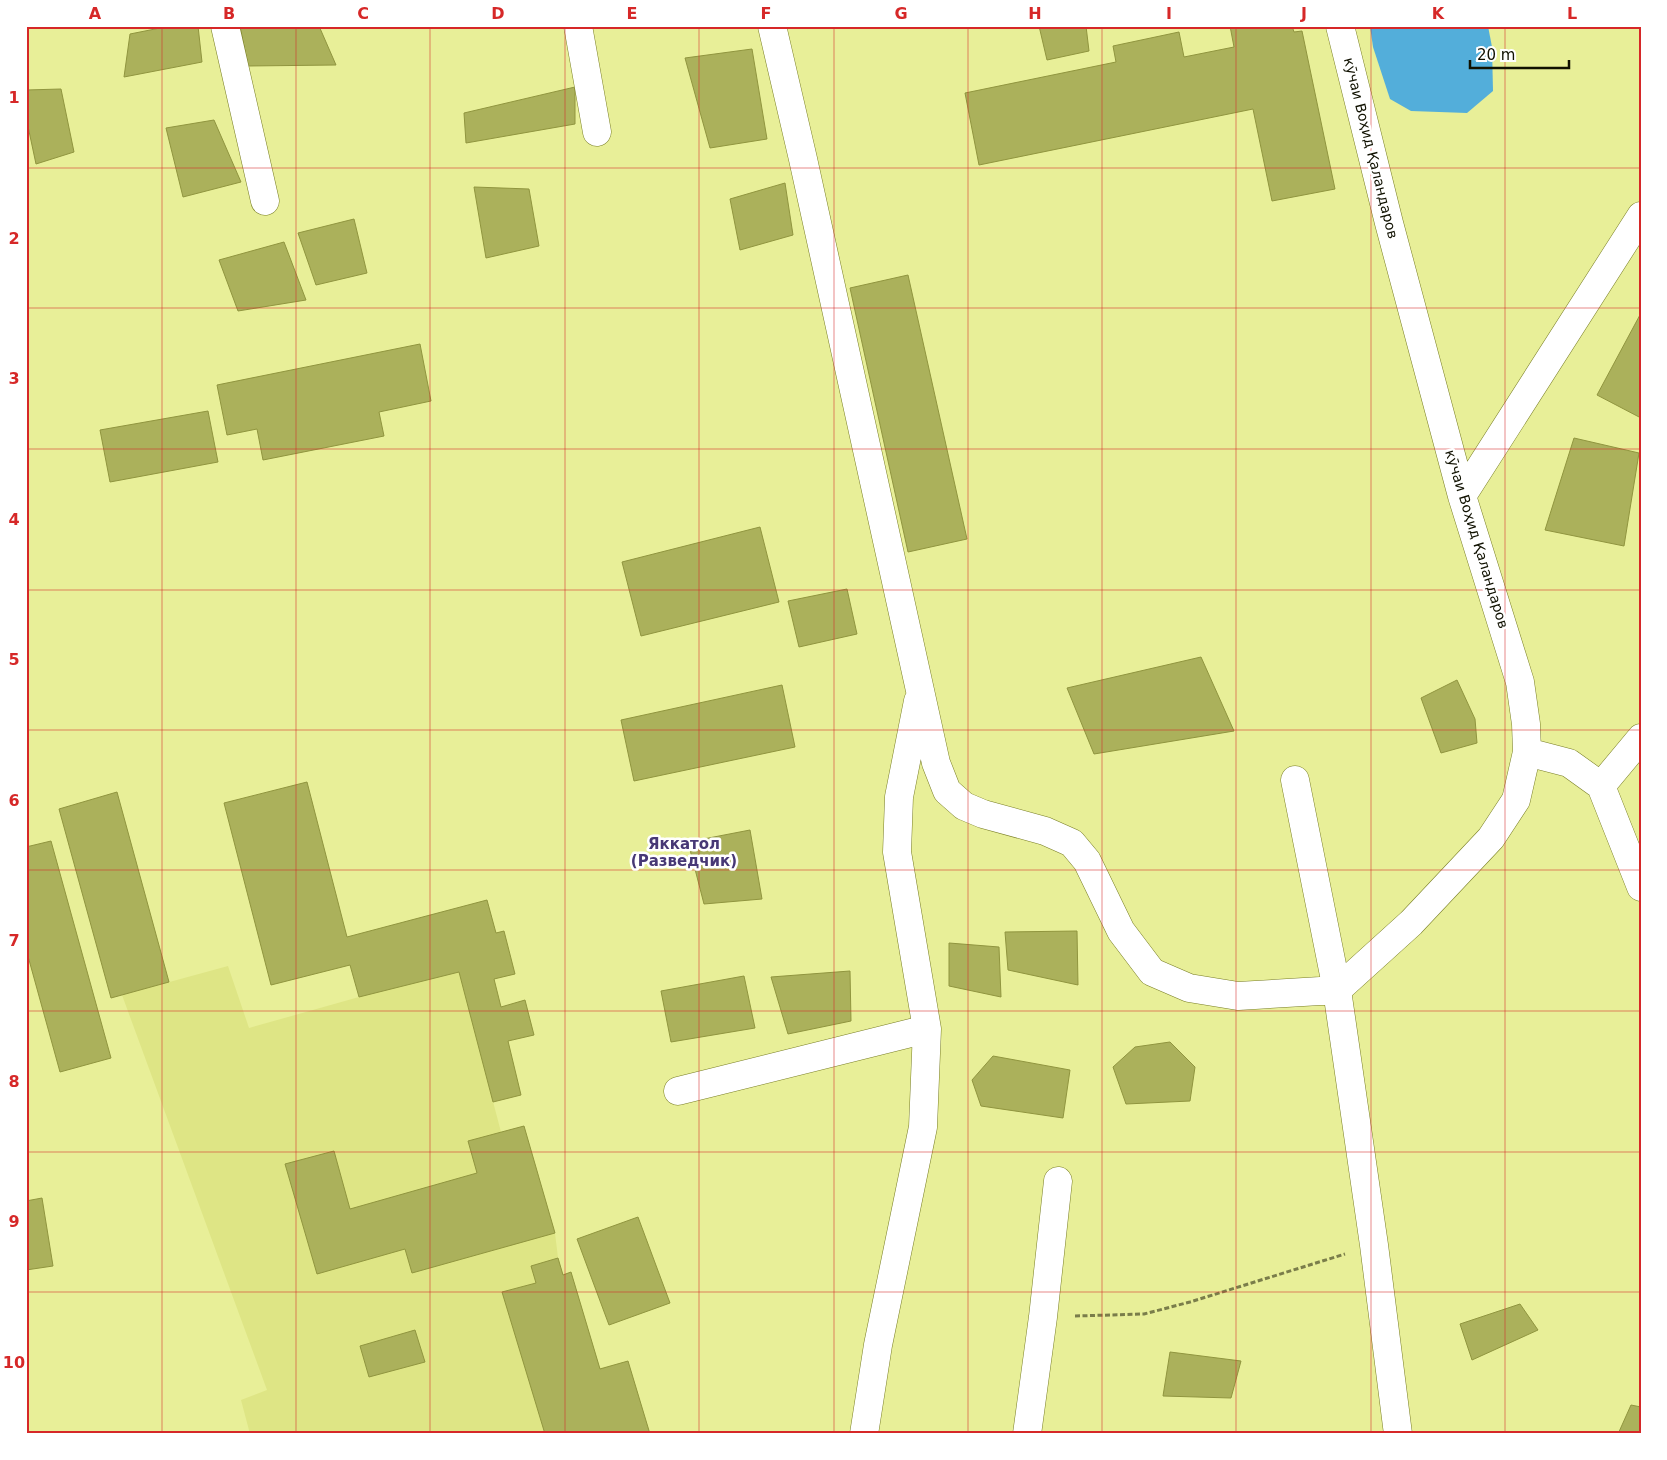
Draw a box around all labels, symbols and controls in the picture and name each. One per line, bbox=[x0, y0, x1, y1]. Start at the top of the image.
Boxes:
text: A bbox=[89, 4, 102, 23]
text: B bbox=[223, 4, 235, 23]
text: C bbox=[357, 4, 369, 23]
text: D bbox=[491, 4, 505, 23]
text: E bbox=[627, 4, 637, 23]
text: F bbox=[761, 4, 771, 23]
text: G bbox=[894, 4, 908, 23]
text: H bbox=[1028, 4, 1042, 23]
text: I bbox=[1166, 4, 1172, 23]
text: J bbox=[1300, 4, 1307, 23]
text: K bbox=[1432, 4, 1445, 23]
text: L bbox=[1567, 4, 1577, 23]
scale bar bbox=[1470, 38, 1568, 70]
text: 20 m bbox=[1477, 46, 1515, 64]
street label: кӯчаи Воҳид Қаландаров bbox=[1341, 56, 1401, 240]
text: 1 bbox=[8, 88, 20, 107]
text: 2 bbox=[8, 229, 20, 248]
text: 3 bbox=[8, 369, 20, 388]
street label: кӯчаи Воҳид Қаландаров bbox=[1442, 448, 1512, 630]
text: 4 bbox=[8, 510, 20, 529]
text: 5 bbox=[8, 650, 20, 669]
text: 6 bbox=[8, 791, 20, 810]
district label: Яккатол (Разведчик) bbox=[631, 835, 737, 870]
text: 7 bbox=[8, 931, 20, 950]
text: 8 bbox=[8, 1072, 20, 1091]
text: 9 bbox=[8, 1212, 20, 1231]
text: 10 bbox=[3, 1353, 25, 1372]

